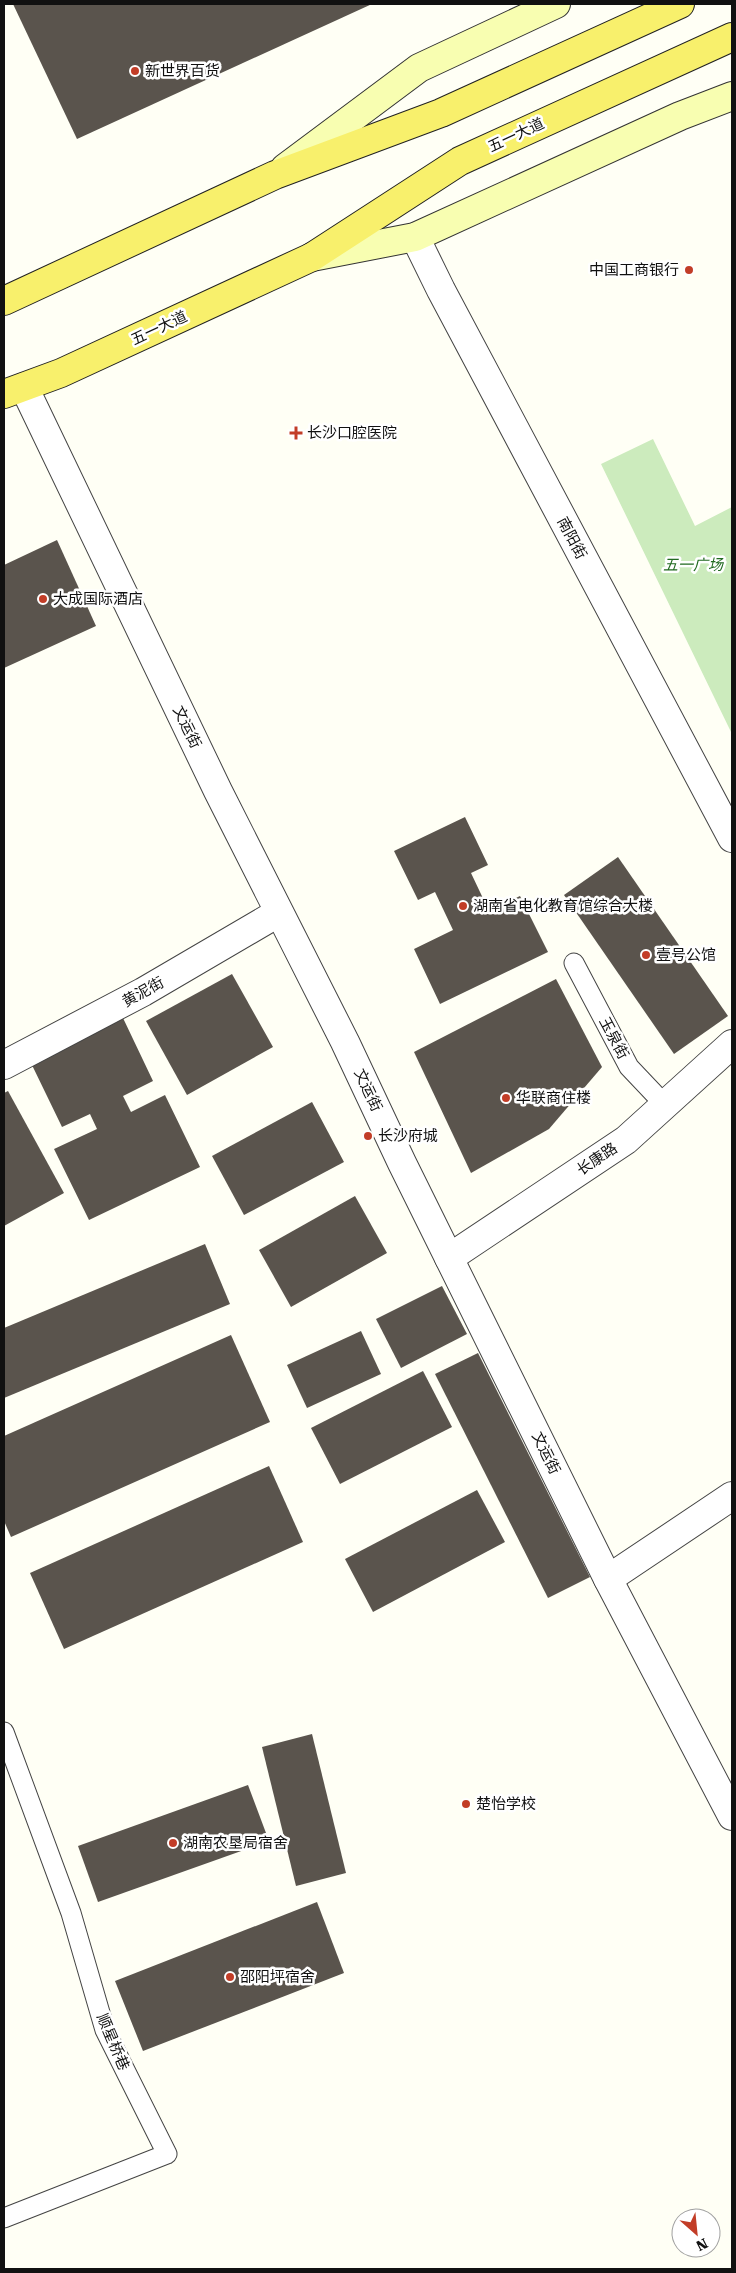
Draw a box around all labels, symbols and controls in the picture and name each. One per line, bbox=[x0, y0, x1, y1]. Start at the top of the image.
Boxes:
place label: 新世界百货 bbox=[145, 62, 220, 80]
marker: 新世界百货 bbox=[129, 65, 141, 77]
street label: 五一大道 bbox=[485, 114, 547, 156]
place label: 中国工商银行 bbox=[589, 261, 679, 279]
marker: 中国工商银行 bbox=[683, 264, 695, 276]
street label: 五一大道 bbox=[128, 307, 190, 349]
place label: 长沙口腔医院 bbox=[307, 424, 397, 442]
marker: 长沙口腔医院 bbox=[289, 426, 303, 440]
street label: 南阳街 bbox=[553, 514, 591, 562]
park label: 五一广场 bbox=[663, 556, 725, 574]
place label: 大成国际酒店 bbox=[53, 590, 143, 608]
marker: 大成国际酒店 bbox=[37, 593, 49, 605]
street label: 文运街 bbox=[169, 703, 205, 751]
place label: 湖南省电化教育馆综合大楼 bbox=[473, 897, 653, 915]
marker: 湖南省电化教育馆综合大楼 bbox=[457, 900, 469, 912]
place label: 壹号公馆 bbox=[656, 946, 716, 964]
marker: 壹号公馆 bbox=[640, 949, 652, 961]
street label: 黄泥街 bbox=[119, 973, 167, 1011]
street label: 玉泉街 bbox=[595, 1014, 633, 1062]
street label: 文运街 bbox=[350, 1066, 386, 1114]
place label: 华联商住楼 bbox=[516, 1089, 591, 1107]
marker: 华联商住楼 bbox=[500, 1092, 512, 1104]
place label: 长沙府城 bbox=[378, 1127, 438, 1145]
marker: 长沙府城 bbox=[362, 1130, 374, 1142]
street label: 长康路 bbox=[573, 1139, 621, 1179]
street label: 文运街 bbox=[528, 1429, 564, 1477]
place label: 楚怡学校 bbox=[476, 1795, 536, 1813]
marker: 楚怡学校 bbox=[460, 1798, 472, 1810]
place label: 湖南农垦局宿舍 bbox=[183, 1834, 288, 1852]
marker: 湖南农垦局宿舍 bbox=[167, 1837, 179, 1849]
place label: 邵阳坪宿舍 bbox=[240, 1968, 315, 1986]
marker: 邵阳坪宿舍 bbox=[224, 1971, 236, 1983]
street label: 顺星桥巷 bbox=[93, 2011, 133, 2073]
north arrow bbox=[671, 2208, 721, 2258]
text: N bbox=[693, 2235, 710, 2254]

